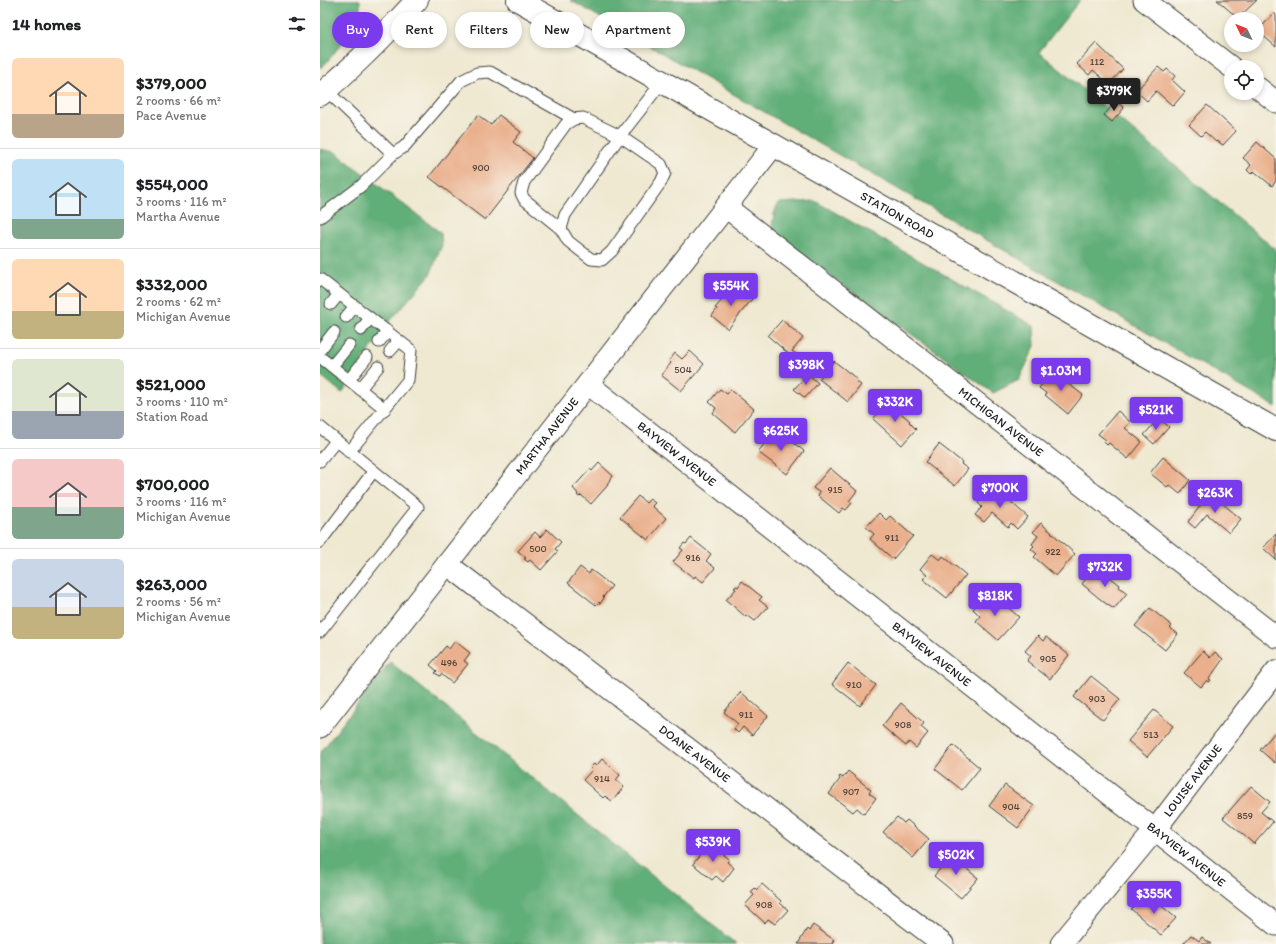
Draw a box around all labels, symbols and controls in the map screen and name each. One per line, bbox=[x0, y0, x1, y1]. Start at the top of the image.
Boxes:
chip: Buy bbox=[332, 12, 383, 48]
chip: Rent bbox=[391, 12, 447, 48]
chip: Filters bbox=[455, 12, 522, 48]
chip: New bbox=[530, 12, 584, 48]
chip: Apartment bbox=[592, 12, 685, 48]
north arrow bbox=[1224, 12, 1264, 52]
map controls bbox=[1224, 12, 1264, 100]
icon: filters bbox=[286, 13, 308, 35]
text: 14 homes bbox=[12, 14, 81, 34]
house number: 112 bbox=[1090, 55, 1105, 68]
button: locate bbox=[1224, 60, 1264, 100]
text: $379,000 bbox=[136, 73, 207, 93]
icon: home bbox=[44, 74, 92, 122]
pin: $379K bbox=[1086, 78, 1142, 112]
text: $379K bbox=[1096, 83, 1132, 98]
text: 2 rooms · 66 m² bbox=[136, 93, 221, 108]
text: Pace Avenue bbox=[136, 108, 206, 123]
house number: 900 bbox=[472, 161, 490, 174]
text: $554,000 bbox=[136, 174, 208, 194]
icon: home bbox=[44, 175, 92, 223]
street label: STATION ROAD bbox=[858, 189, 937, 242]
text: 3 rooms · 116 m² bbox=[136, 194, 227, 209]
text: Martha Avenue bbox=[136, 209, 220, 224]
pin: $554K bbox=[703, 273, 759, 307]
text: $332,000 bbox=[136, 274, 208, 294]
icon: home bbox=[44, 275, 92, 323]
text: $554K bbox=[713, 278, 749, 293]
text: 2 rooms · 62 m² bbox=[136, 294, 221, 309]
text: Michigan Avenue bbox=[136, 309, 231, 324]
pin: $398K bbox=[778, 352, 834, 386]
text: $398K bbox=[788, 357, 824, 372]
pin: $1.03M bbox=[1028, 358, 1094, 392]
house number: 504 bbox=[674, 363, 692, 376]
text: $1.03M bbox=[1040, 363, 1082, 378]
text: $521,000 bbox=[136, 374, 206, 394]
icon: home bbox=[44, 375, 92, 423]
street label: MICHIGAN AVENUE bbox=[956, 384, 1047, 460]
pin: $332K bbox=[867, 389, 923, 423]
text: 3 rooms · 110 m² bbox=[136, 394, 228, 409]
street label: MARTHA AVENUE bbox=[512, 394, 582, 477]
text: $332K bbox=[877, 394, 913, 409]
pin: $521K bbox=[1128, 397, 1184, 431]
text: $521K bbox=[1139, 402, 1173, 417]
text: Station Road bbox=[136, 409, 208, 424]
pin: $625K bbox=[753, 418, 809, 452]
street label: BAYVIEW AVENUE bbox=[635, 419, 719, 489]
text: $625K bbox=[763, 423, 799, 438]
text: $700,000 bbox=[136, 474, 209, 494]
icon: home bbox=[44, 475, 92, 523]
pin: $700K bbox=[972, 475, 1028, 509]
text: $700K bbox=[981, 480, 1019, 495]
pin: $263K bbox=[1187, 480, 1243, 514]
house number: 915 bbox=[827, 483, 843, 496]
text: $263K bbox=[1197, 485, 1233, 500]
text: 3 rooms · 116 m² bbox=[136, 494, 227, 509]
text: Michigan Avenue bbox=[136, 509, 231, 524]
house number: 911 bbox=[885, 531, 900, 544]
house number: 500 bbox=[529, 542, 547, 555]
house number: 922 bbox=[1045, 545, 1062, 558]
house number: 916 bbox=[685, 551, 701, 564]
pin: $732K bbox=[1077, 554, 1133, 588]
text: $732K bbox=[1087, 559, 1123, 574]
text: $263,000 bbox=[136, 574, 207, 594]
icon: home bbox=[44, 575, 92, 623]
pin: $818K bbox=[967, 583, 1023, 617]
text: $818K bbox=[977, 588, 1013, 603]
text: 2 rooms · 56 m² bbox=[136, 594, 221, 609]
text: Michigan Avenue bbox=[136, 609, 231, 624]
street label: BAYVIEW AVENUE bbox=[889, 619, 974, 690]
house number: 905 bbox=[1040, 652, 1056, 665]
house number: 496 bbox=[441, 656, 457, 669]
house number: 910 bbox=[846, 678, 862, 691]
house number: 903 bbox=[1089, 692, 1106, 705]
house number: 911 bbox=[739, 708, 754, 721]
house number: 908 bbox=[895, 718, 912, 731]
street label: DOANE AVENUE bbox=[656, 722, 733, 786]
house number: 513 bbox=[1143, 728, 1159, 741]
street label: LOUISE AVENUE bbox=[1161, 741, 1225, 819]
house number: 914 bbox=[594, 772, 610, 785]
house number: 907 bbox=[843, 785, 859, 798]
house number: 904 bbox=[1002, 800, 1020, 813]
house number: 859 bbox=[1237, 809, 1253, 822]
street label: BAYVIEW AVENUE bbox=[1144, 819, 1229, 890]
pin: $539K bbox=[685, 829, 741, 863]
text: $539K bbox=[695, 834, 731, 849]
pin: $502K bbox=[928, 842, 984, 876]
text: $502K bbox=[938, 847, 974, 862]
pin: $355K bbox=[1126, 881, 1182, 915]
text: $355K bbox=[1136, 886, 1172, 901]
house number: 908 bbox=[756, 898, 773, 911]

